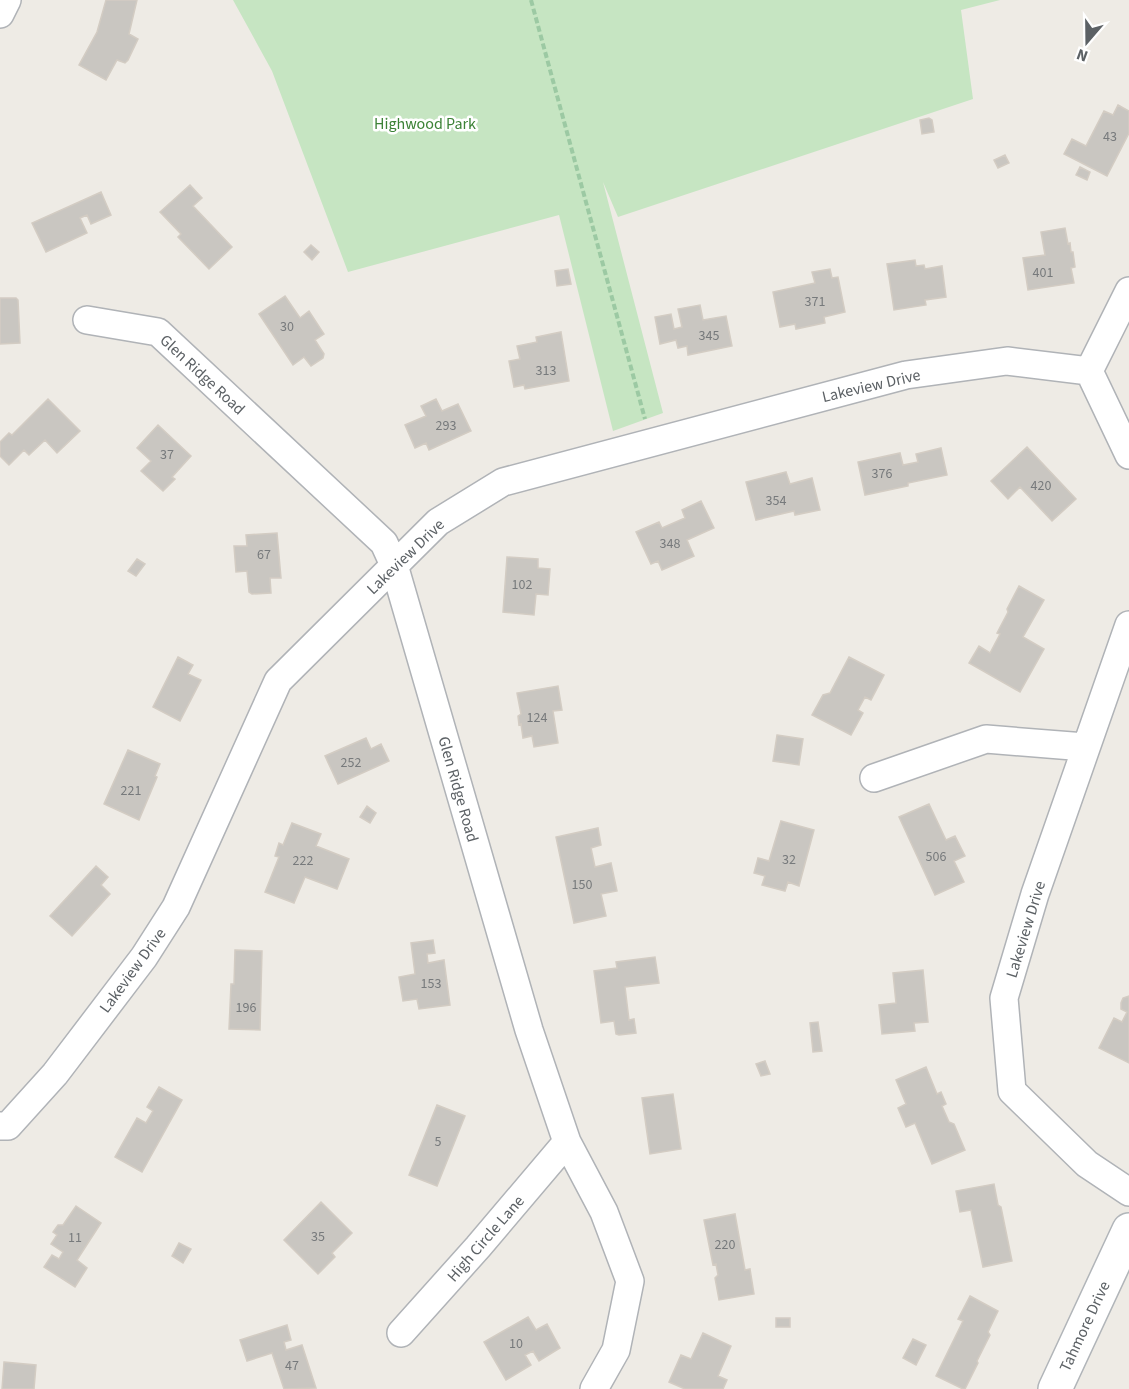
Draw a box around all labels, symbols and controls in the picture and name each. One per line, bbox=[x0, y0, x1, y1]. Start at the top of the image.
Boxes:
north arrow bbox=[1057, 12, 1117, 72]
text: N bbox=[1073, 43, 1091, 67]
park label: Highwood Park bbox=[374, 113, 476, 135]
house number: 43 bbox=[1103, 127, 1117, 147]
house number: 401 bbox=[1033, 263, 1053, 283]
house number: 371 bbox=[805, 292, 825, 312]
house number: 30 bbox=[280, 317, 294, 337]
house number: 345 bbox=[699, 326, 719, 346]
street label: Glen Ridge Road bbox=[155, 329, 250, 420]
house number: 313 bbox=[536, 361, 556, 381]
street label: Lakeview Drive bbox=[820, 364, 923, 408]
house number: 293 bbox=[436, 416, 456, 436]
house number: 37 bbox=[160, 445, 174, 465]
house number: 376 bbox=[872, 464, 892, 484]
house number: 420 bbox=[1031, 476, 1051, 496]
house number: 354 bbox=[766, 491, 786, 511]
street label: Lakeview Drive bbox=[362, 514, 449, 599]
house number: 348 bbox=[660, 534, 680, 554]
house number: 67 bbox=[257, 545, 271, 565]
house number: 102 bbox=[512, 575, 532, 595]
house number: 124 bbox=[527, 708, 547, 728]
street label: Glen Ridge Road bbox=[432, 734, 484, 845]
house number: 252 bbox=[341, 753, 361, 773]
house number: 221 bbox=[121, 781, 141, 801]
house number: 506 bbox=[926, 847, 946, 867]
house number: 32 bbox=[782, 850, 796, 870]
house number: 222 bbox=[293, 851, 313, 871]
house number: 150 bbox=[572, 875, 592, 895]
street label: Lakeview Drive bbox=[1001, 878, 1051, 980]
street label: Lakeview Drive bbox=[94, 924, 171, 1018]
house number: 153 bbox=[421, 974, 441, 994]
house number: 196 bbox=[236, 998, 256, 1018]
house number: 5 bbox=[435, 1132, 442, 1152]
street label: High Circle Lane bbox=[442, 1191, 529, 1287]
house number: 35 bbox=[311, 1227, 325, 1247]
house number: 11 bbox=[68, 1228, 82, 1248]
house number: 220 bbox=[715, 1235, 735, 1255]
street label: Tahmore Drive bbox=[1054, 1278, 1115, 1375]
house number: 10 bbox=[509, 1334, 523, 1354]
house number: 47 bbox=[285, 1356, 299, 1376]

